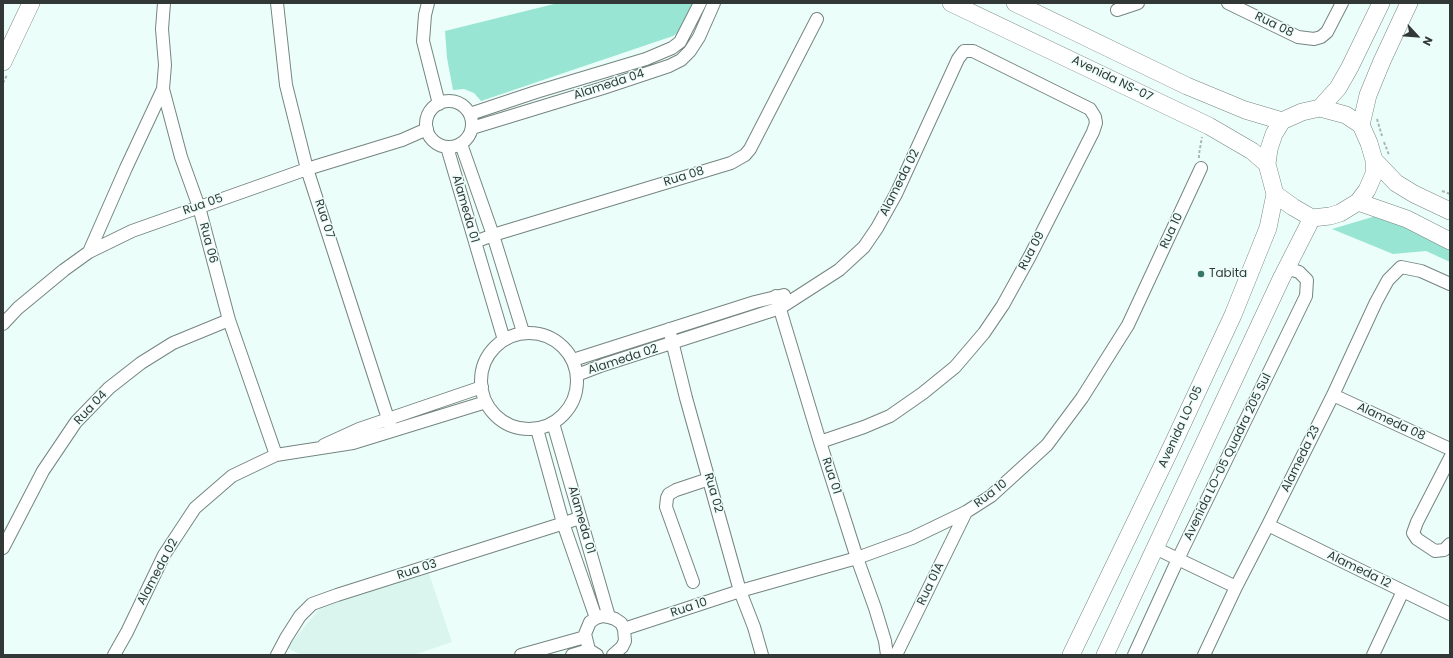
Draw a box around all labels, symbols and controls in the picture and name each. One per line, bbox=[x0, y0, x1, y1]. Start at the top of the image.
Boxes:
street label: Rua 08 bbox=[1252, 9, 1296, 41]
north arrow bbox=[1397, 16, 1437, 56]
text: N bbox=[1419, 34, 1437, 48]
street label: Avenida NS-07 bbox=[1069, 53, 1155, 105]
street label: Alameda 04 bbox=[572, 67, 646, 103]
street label: Alameda 02 bbox=[877, 147, 923, 219]
street label: Rua 08 bbox=[662, 164, 706, 190]
street label: Alameda 01 bbox=[448, 173, 482, 245]
street label: Rua 05 bbox=[181, 191, 225, 219]
street label: Rua 07 bbox=[311, 198, 337, 240]
street label: Rua 10 bbox=[1158, 211, 1186, 251]
street label: Rua 06 bbox=[196, 221, 220, 265]
street label: Rua 09 bbox=[1016, 229, 1048, 273]
place label: Tabita bbox=[1209, 267, 1247, 281]
marker: Tabita bbox=[1196, 269, 1206, 279]
street label: Alameda 02 bbox=[586, 342, 660, 378]
street label: Avenida LO-05 Quadra 205 Sul bbox=[1181, 371, 1275, 543]
street label: Avenida LO-05 bbox=[1156, 384, 1206, 470]
street label: Rua 04 bbox=[72, 388, 110, 428]
street label: Alameda 08 bbox=[1355, 400, 1427, 444]
street label: Alameda 23 bbox=[1279, 423, 1323, 495]
street label: Rua 01 bbox=[818, 456, 844, 496]
street label: Rua 02 bbox=[700, 471, 726, 515]
street label: Rua 10 bbox=[972, 477, 1010, 511]
street label: Alameda 01 bbox=[564, 484, 598, 556]
street label: Alameda 02 bbox=[135, 536, 181, 608]
street label: Alameda 12 bbox=[1325, 548, 1393, 592]
street label: Rua 03 bbox=[395, 557, 439, 583]
street label: Rua 01A bbox=[914, 560, 948, 608]
street label: Rua 10 bbox=[669, 595, 709, 621]

